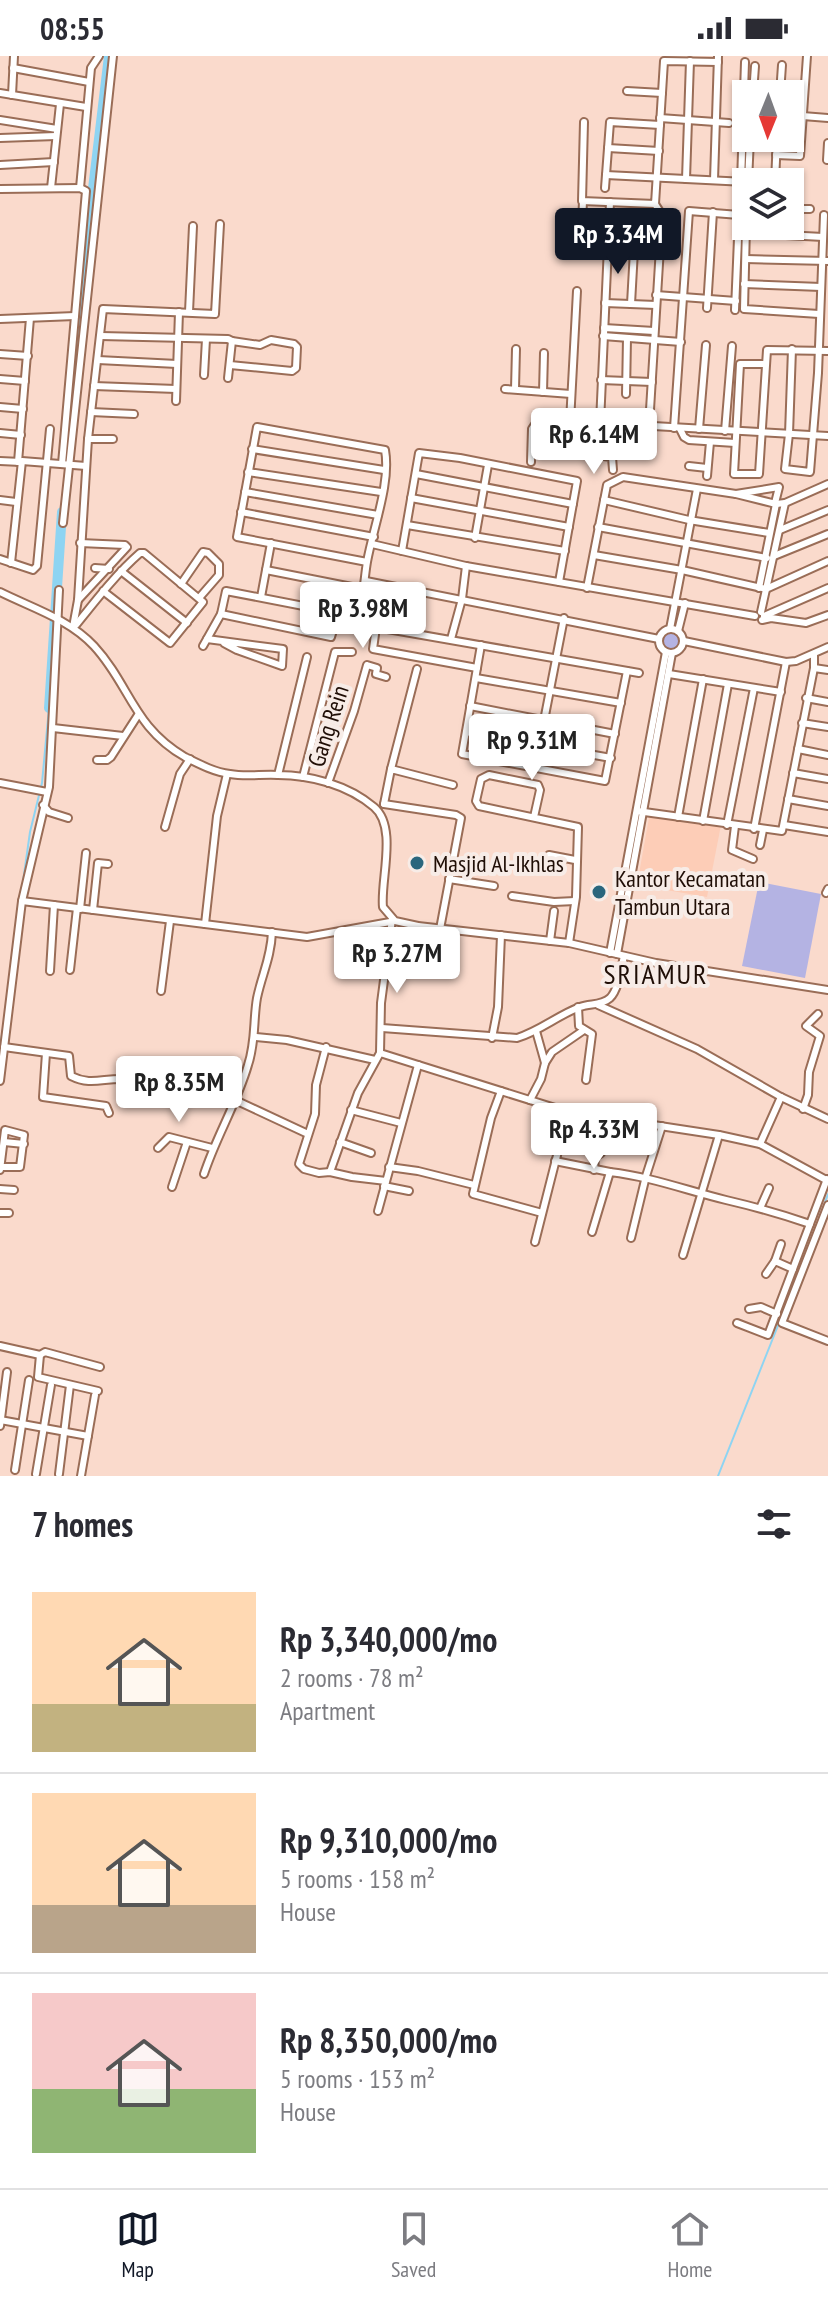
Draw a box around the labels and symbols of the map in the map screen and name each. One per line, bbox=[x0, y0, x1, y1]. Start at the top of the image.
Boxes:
north arrow bbox=[732, 80, 804, 152]
pin: Rp 3.34M bbox=[535, 208, 701, 276]
pin: Rp 6.14M bbox=[511, 408, 677, 476]
pin: Rp 3.98M bbox=[280, 582, 446, 650]
street label: Gang Rein bbox=[300, 681, 356, 771]
pin: Rp 9.31M bbox=[449, 714, 615, 782]
place label: Masjid Al-Ikhlas bbox=[433, 848, 564, 879]
marker: Masjid Al-Ikhlas bbox=[408, 854, 426, 872]
place label: Kantor Kecamatan Tambun Utara bbox=[615, 863, 766, 922]
marker: Kantor Kecamatan Tambun Utara bbox=[590, 883, 608, 901]
pin: Rp 3.27M bbox=[314, 927, 480, 995]
district label: SRIAMUR bbox=[603, 955, 709, 992]
pin: Rp 8.35M bbox=[96, 1056, 262, 1124]
pin: Rp 4.33M bbox=[511, 1103, 677, 1171]

